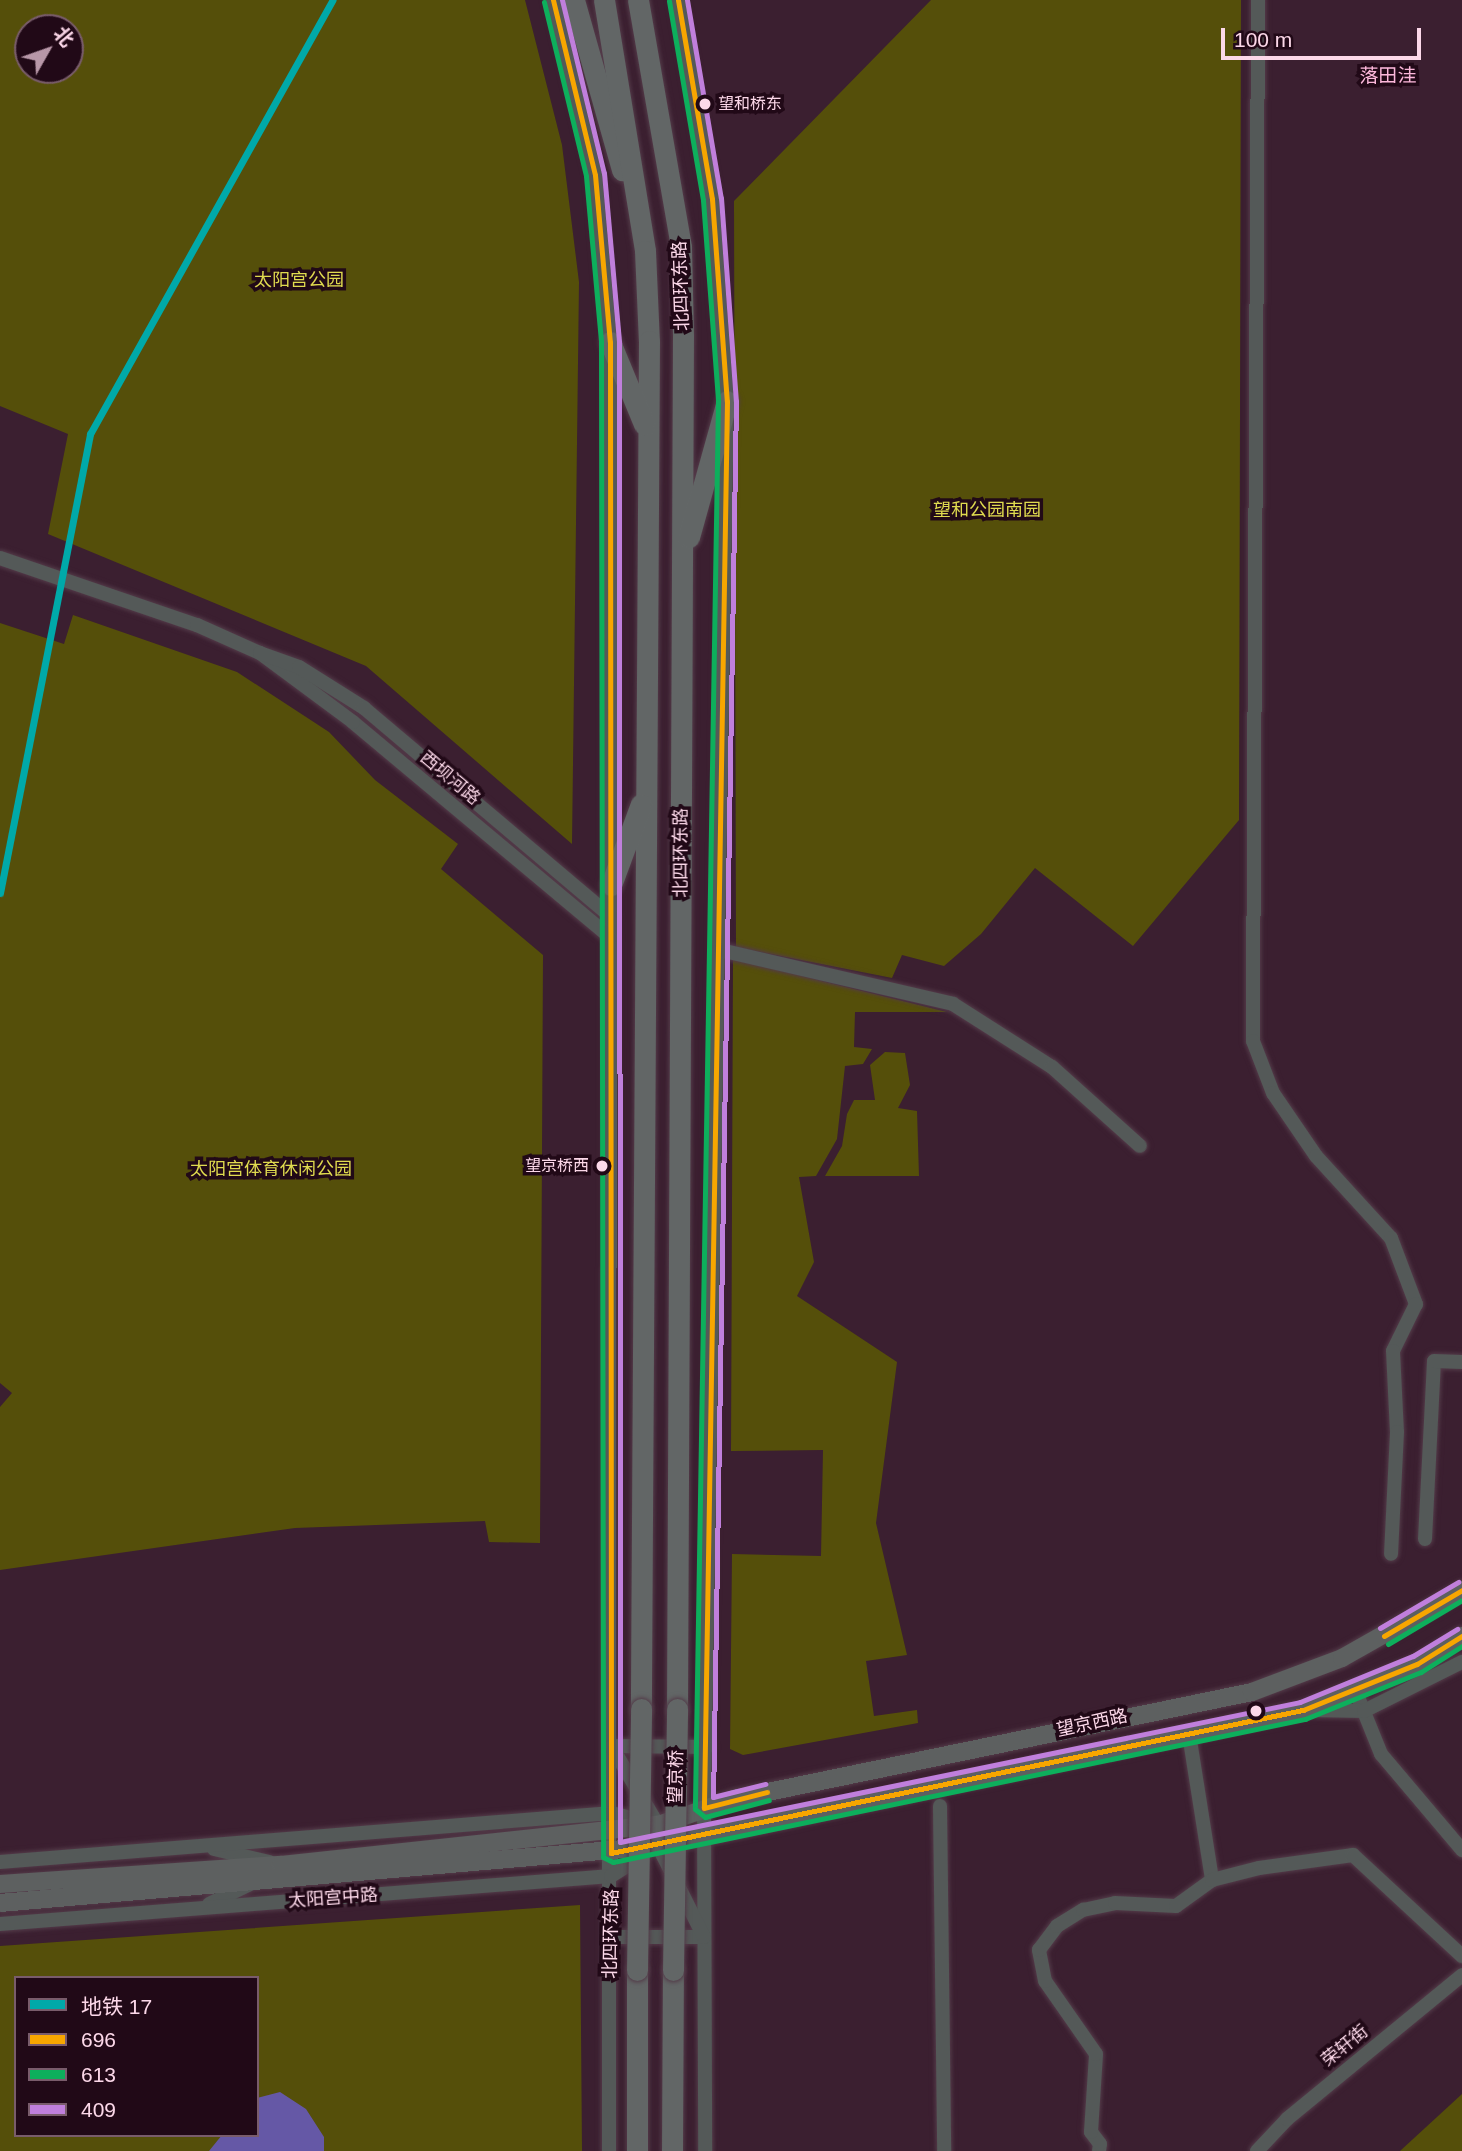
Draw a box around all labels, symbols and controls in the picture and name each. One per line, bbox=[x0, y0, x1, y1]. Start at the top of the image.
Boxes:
north arrow bbox=[14, 14, 84, 84]
scale bar bbox=[1224, 14, 1424, 58]
text: 北 bbox=[50, 22, 78, 50]
text: 100 m bbox=[1234, 28, 1292, 51]
district label: 落田洼 bbox=[1360, 65, 1416, 87]
place label: 望和桥东 bbox=[718, 94, 782, 114]
marker: 望和桥东 bbox=[698, 97, 712, 111]
street label: 北四环东路 bbox=[669, 241, 693, 331]
park label: 太阳宫公园 bbox=[254, 269, 344, 291]
park label: 望和公园南园 bbox=[933, 499, 1041, 521]
street label: 西坝河路 bbox=[415, 747, 485, 809]
street label: 北四环东路 bbox=[670, 808, 692, 898]
place label: 望京桥西 bbox=[525, 1156, 589, 1176]
park label: 太阳宫体育休闲公园 bbox=[190, 1158, 352, 1180]
marker: 望京桥西 bbox=[595, 1159, 609, 1173]
unlabelled marker bbox=[1249, 1704, 1263, 1718]
street label: 望京西路 bbox=[1055, 1705, 1129, 1741]
street label: 望京桥 bbox=[665, 1750, 687, 1804]
street label: 太阳宫中路 bbox=[287, 1884, 379, 1912]
street label: 北四环东路 bbox=[599, 1889, 623, 1979]
legend bbox=[14, 1976, 259, 2137]
text: 地铁 17 bbox=[81, 1995, 152, 2018]
street label: 荣轩街 bbox=[1317, 2021, 1373, 2071]
text: 696 bbox=[81, 2028, 116, 2051]
text: 613 bbox=[81, 2063, 116, 2086]
text: 409 bbox=[81, 2098, 116, 2121]

